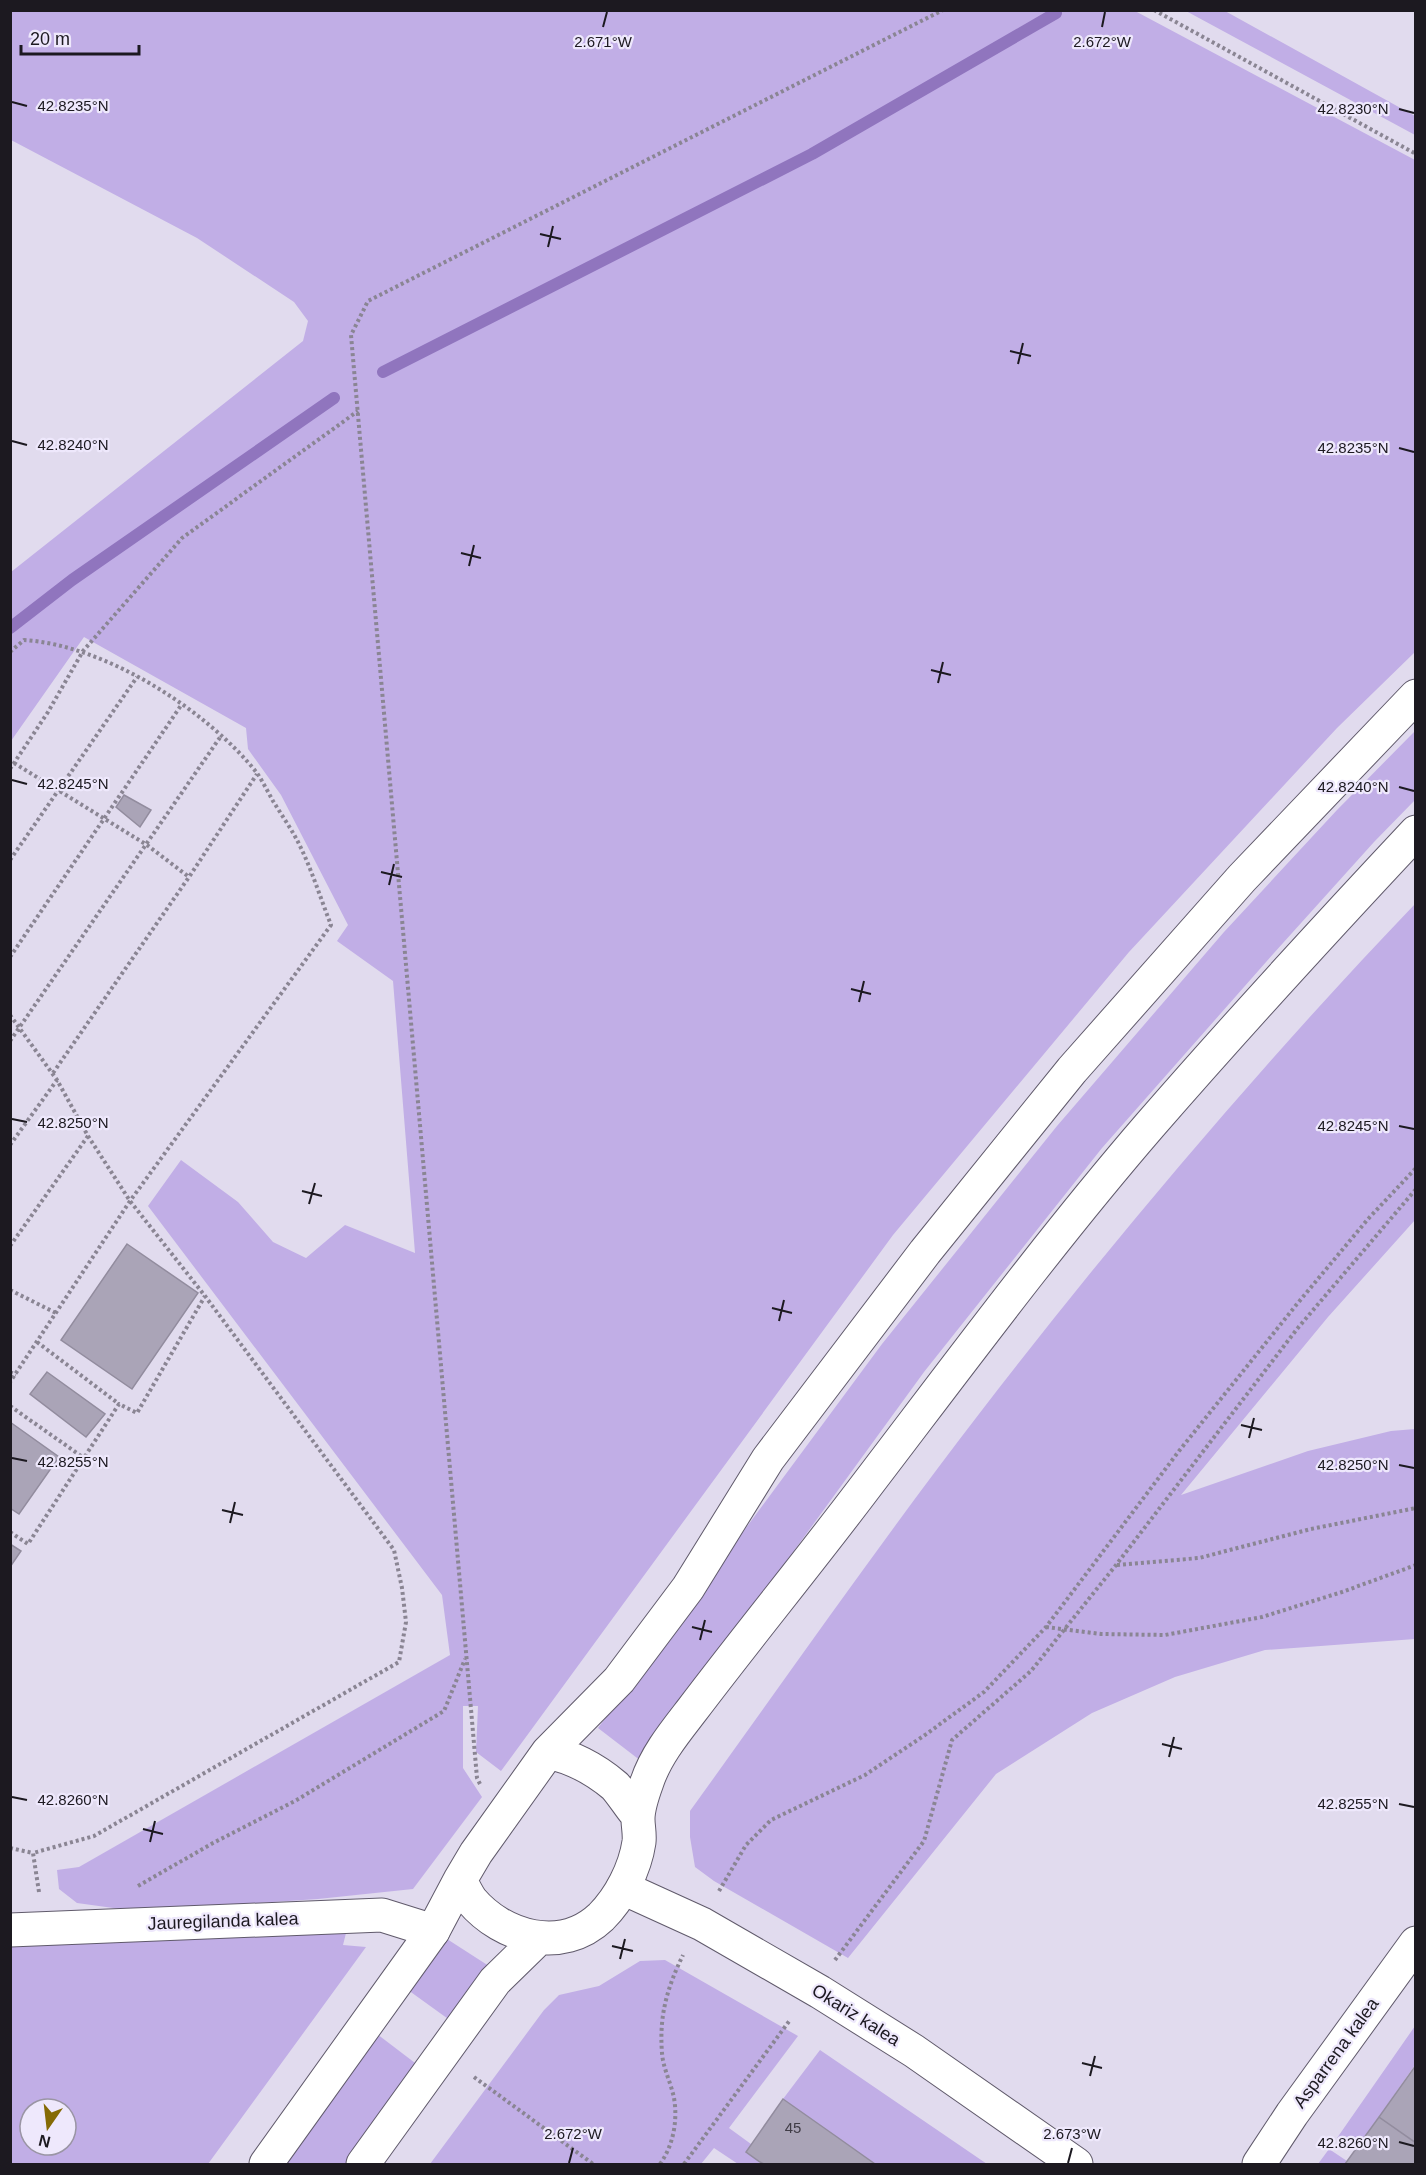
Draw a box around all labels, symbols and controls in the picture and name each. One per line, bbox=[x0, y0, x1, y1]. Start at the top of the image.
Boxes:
scale bar bbox=[21, 18, 140, 56]
text: 20 m bbox=[30, 29, 70, 49]
text: 2.671°W bbox=[574, 33, 633, 50]
text: 2.672°W bbox=[1073, 33, 1132, 50]
text: 42.8235°N bbox=[37, 97, 109, 114]
text: 42.8230°N bbox=[1317, 100, 1389, 117]
text: 42.8240°N bbox=[37, 436, 109, 453]
text: 42.8235°N bbox=[1317, 439, 1389, 456]
text: 42.8245°N bbox=[37, 775, 109, 792]
text: 42.8240°N bbox=[1317, 778, 1389, 795]
text: 42.8250°N bbox=[37, 1114, 109, 1131]
text: 42.8245°N bbox=[1317, 1117, 1389, 1134]
text: 42.8255°N bbox=[37, 1453, 109, 1470]
text: 42.8250°N bbox=[1317, 1456, 1389, 1473]
text: 42.8260°N bbox=[37, 1791, 109, 1808]
text: 42.8255°N bbox=[1317, 1795, 1389, 1812]
street label: Jauregilanda kalea bbox=[147, 1908, 300, 1934]
street label: Okariz kalea bbox=[808, 1980, 905, 2051]
street label: Asparrena kalea bbox=[1289, 1993, 1383, 2112]
north arrow bbox=[18, 2097, 78, 2157]
house number: 45 bbox=[785, 2119, 801, 2136]
text: 2.672°W bbox=[544, 2125, 603, 2142]
text: 2.673°W bbox=[1043, 2125, 1102, 2142]
text: N bbox=[37, 2131, 52, 2151]
text: 42.8260°N bbox=[1317, 2134, 1389, 2151]

